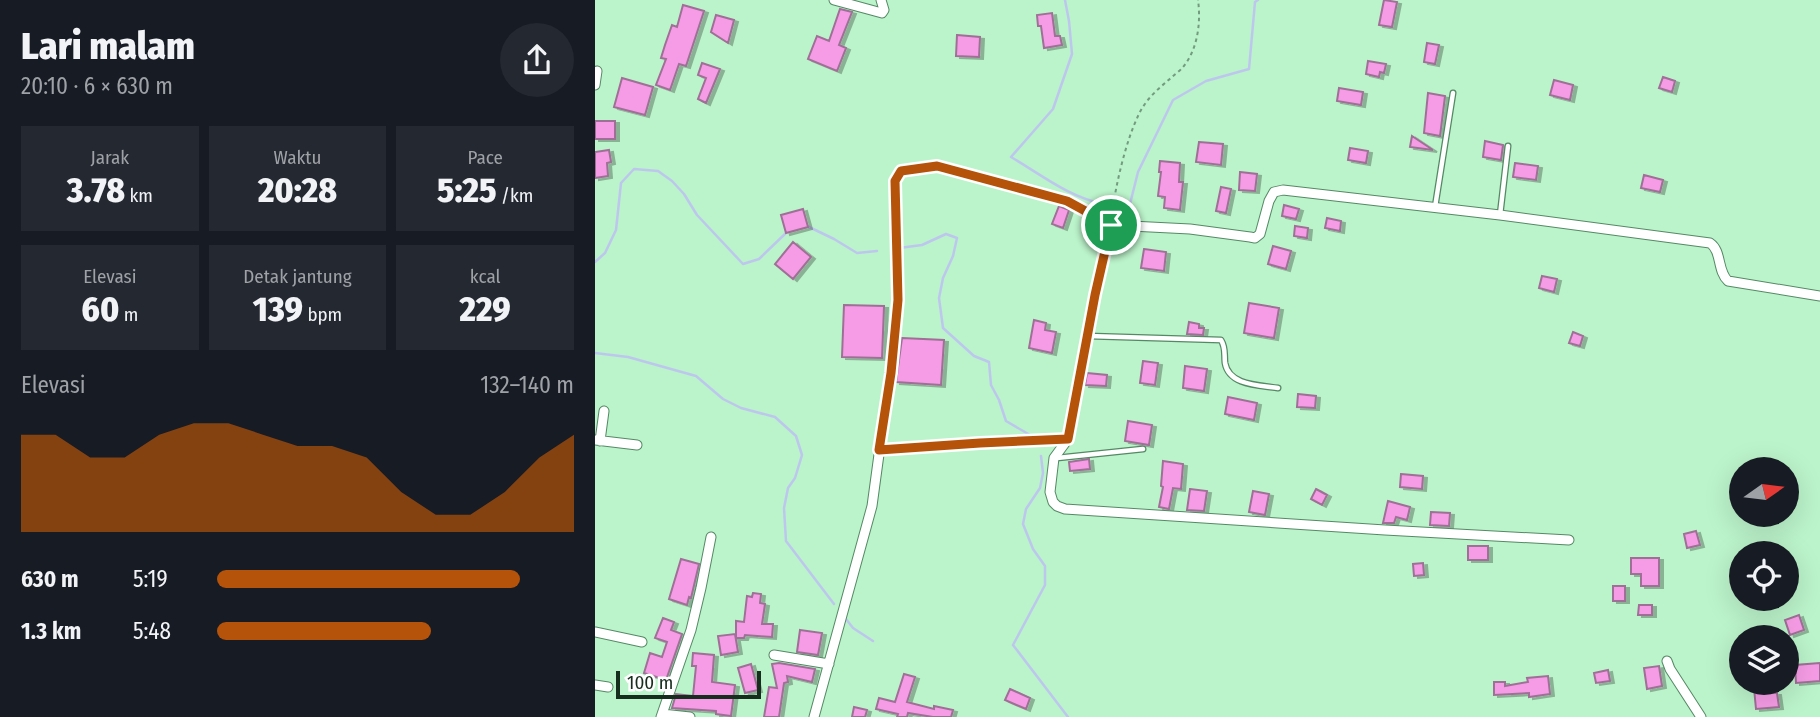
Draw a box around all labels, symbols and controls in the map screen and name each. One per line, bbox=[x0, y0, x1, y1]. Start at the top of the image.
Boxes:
text: Lari malam bbox=[21, 23, 195, 69]
button: share bbox=[500, 23, 574, 97]
text: 20:10 · 6 × 630 m bbox=[21, 72, 173, 100]
text: Jarak bbox=[90, 146, 129, 169]
text: Waktu bbox=[274, 146, 321, 169]
text: Pace bbox=[467, 146, 503, 169]
text: 3.78 bbox=[67, 169, 125, 211]
text: 20:28 bbox=[258, 169, 337, 211]
text: 5:25 bbox=[437, 169, 497, 211]
text: km bbox=[125, 184, 153, 207]
text: /km bbox=[497, 184, 533, 207]
pin bbox=[1081, 195, 1141, 255]
icon: arrive bbox=[1092, 206, 1130, 244]
text: Elevasi bbox=[83, 265, 136, 288]
text: Detak jantung bbox=[243, 265, 352, 288]
text: kcal bbox=[470, 265, 501, 288]
text: 60 bbox=[81, 288, 119, 330]
text: 139 bbox=[253, 288, 303, 330]
text: 229 bbox=[460, 288, 511, 330]
text: m bbox=[119, 303, 138, 326]
text: bpm bbox=[303, 303, 342, 326]
text: Elevasi bbox=[21, 371, 86, 399]
text: 132–140 m bbox=[480, 371, 574, 399]
north arrow bbox=[1729, 457, 1799, 527]
map controls bbox=[1729, 457, 1799, 695]
button: locate bbox=[1729, 541, 1799, 611]
text: 630 m bbox=[21, 565, 79, 593]
text: 5:19 bbox=[133, 565, 168, 593]
text: 1.3 km bbox=[21, 617, 81, 645]
text: 5:48 bbox=[133, 617, 171, 645]
button: layers bbox=[1729, 625, 1799, 695]
scale bar bbox=[616, 668, 761, 700]
text: 100 m bbox=[627, 671, 673, 694]

